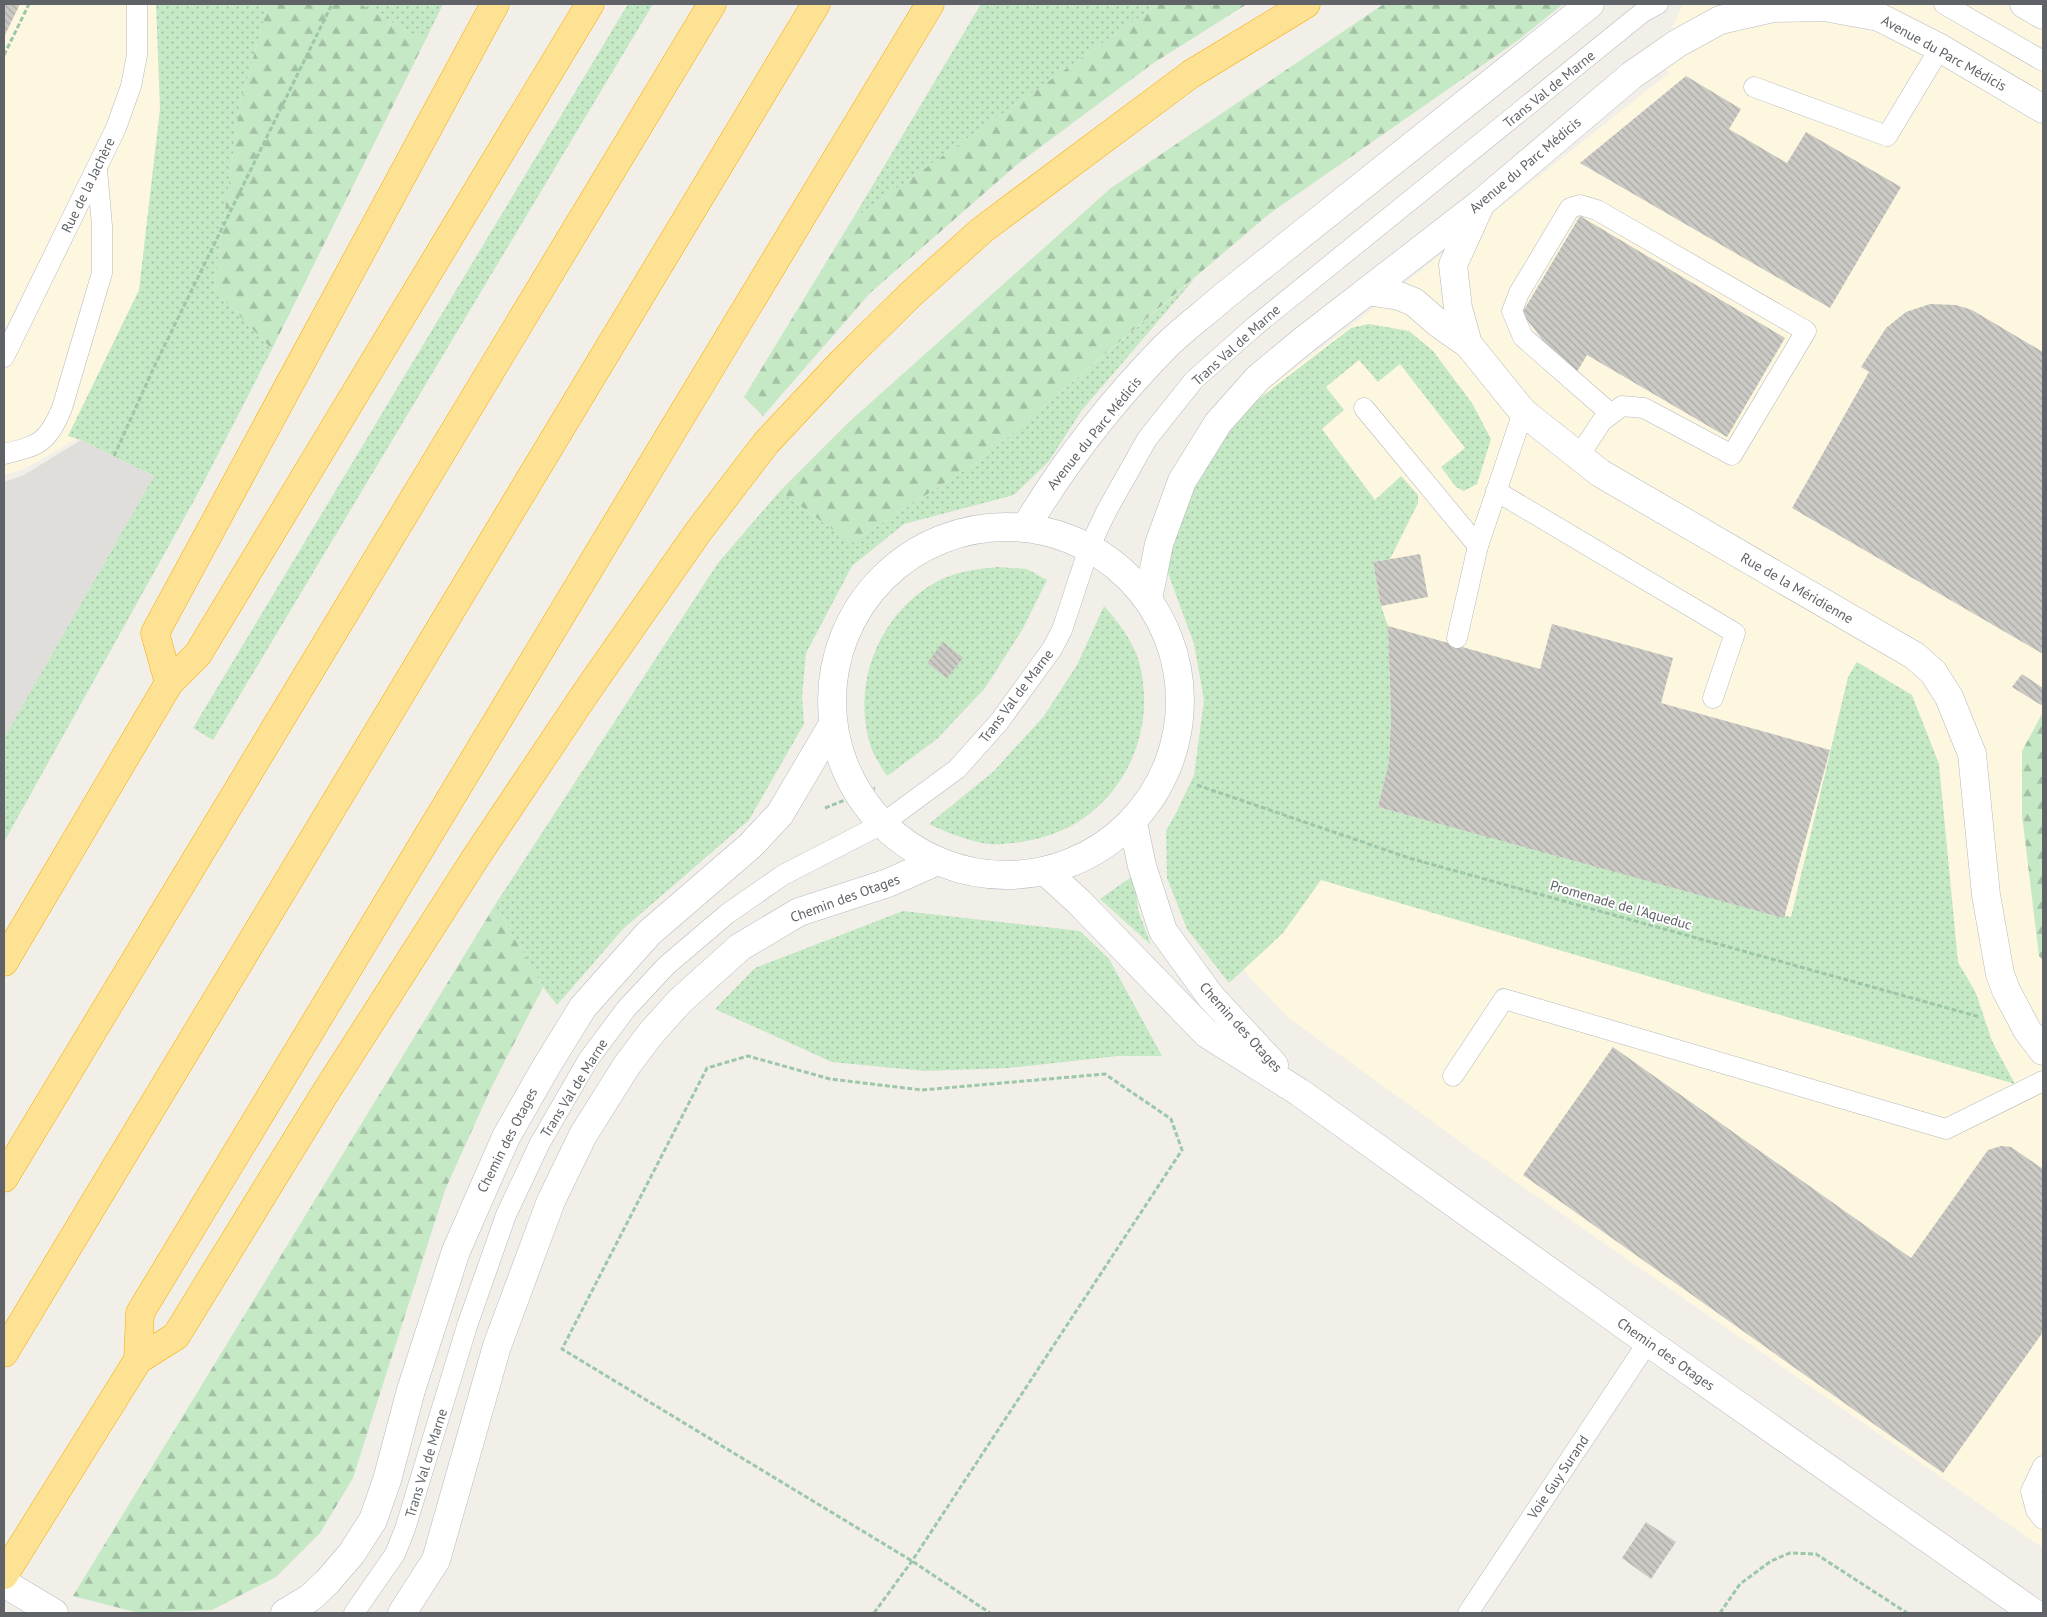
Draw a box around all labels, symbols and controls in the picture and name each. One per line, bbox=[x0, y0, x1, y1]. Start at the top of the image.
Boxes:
street label: Avenue du Parc Médicis bbox=[1878, 11, 2010, 95]
street label: Trans Val de Marne bbox=[1499, 47, 1599, 131]
street label: Avenue du Parc Médicis bbox=[1465, 113, 1585, 217]
street label: Rue de la Jachère bbox=[57, 134, 119, 236]
street label: Trans Val de Marne bbox=[1188, 301, 1284, 389]
street label: Avenue du Parc Médicis bbox=[1043, 373, 1145, 493]
street label: Rue de la Méridienne bbox=[1737, 548, 1857, 628]
street label: Trans Val de Marne bbox=[975, 646, 1057, 746]
street label: Chemin des Otages bbox=[788, 870, 902, 926]
street label: Promenade de l'Aqueduc bbox=[1548, 876, 1694, 934]
street label: Chemin des Otages bbox=[1196, 978, 1286, 1076]
street label: Trans Val de Marne bbox=[536, 1035, 612, 1141]
street label: Chemin des Otages bbox=[473, 1084, 541, 1195]
street label: Chemin des Otages bbox=[1614, 1314, 1718, 1395]
street label: Trans Val de Marne bbox=[401, 1406, 451, 1520]
street label: Voie Guy Surand bbox=[1523, 1432, 1593, 1523]

